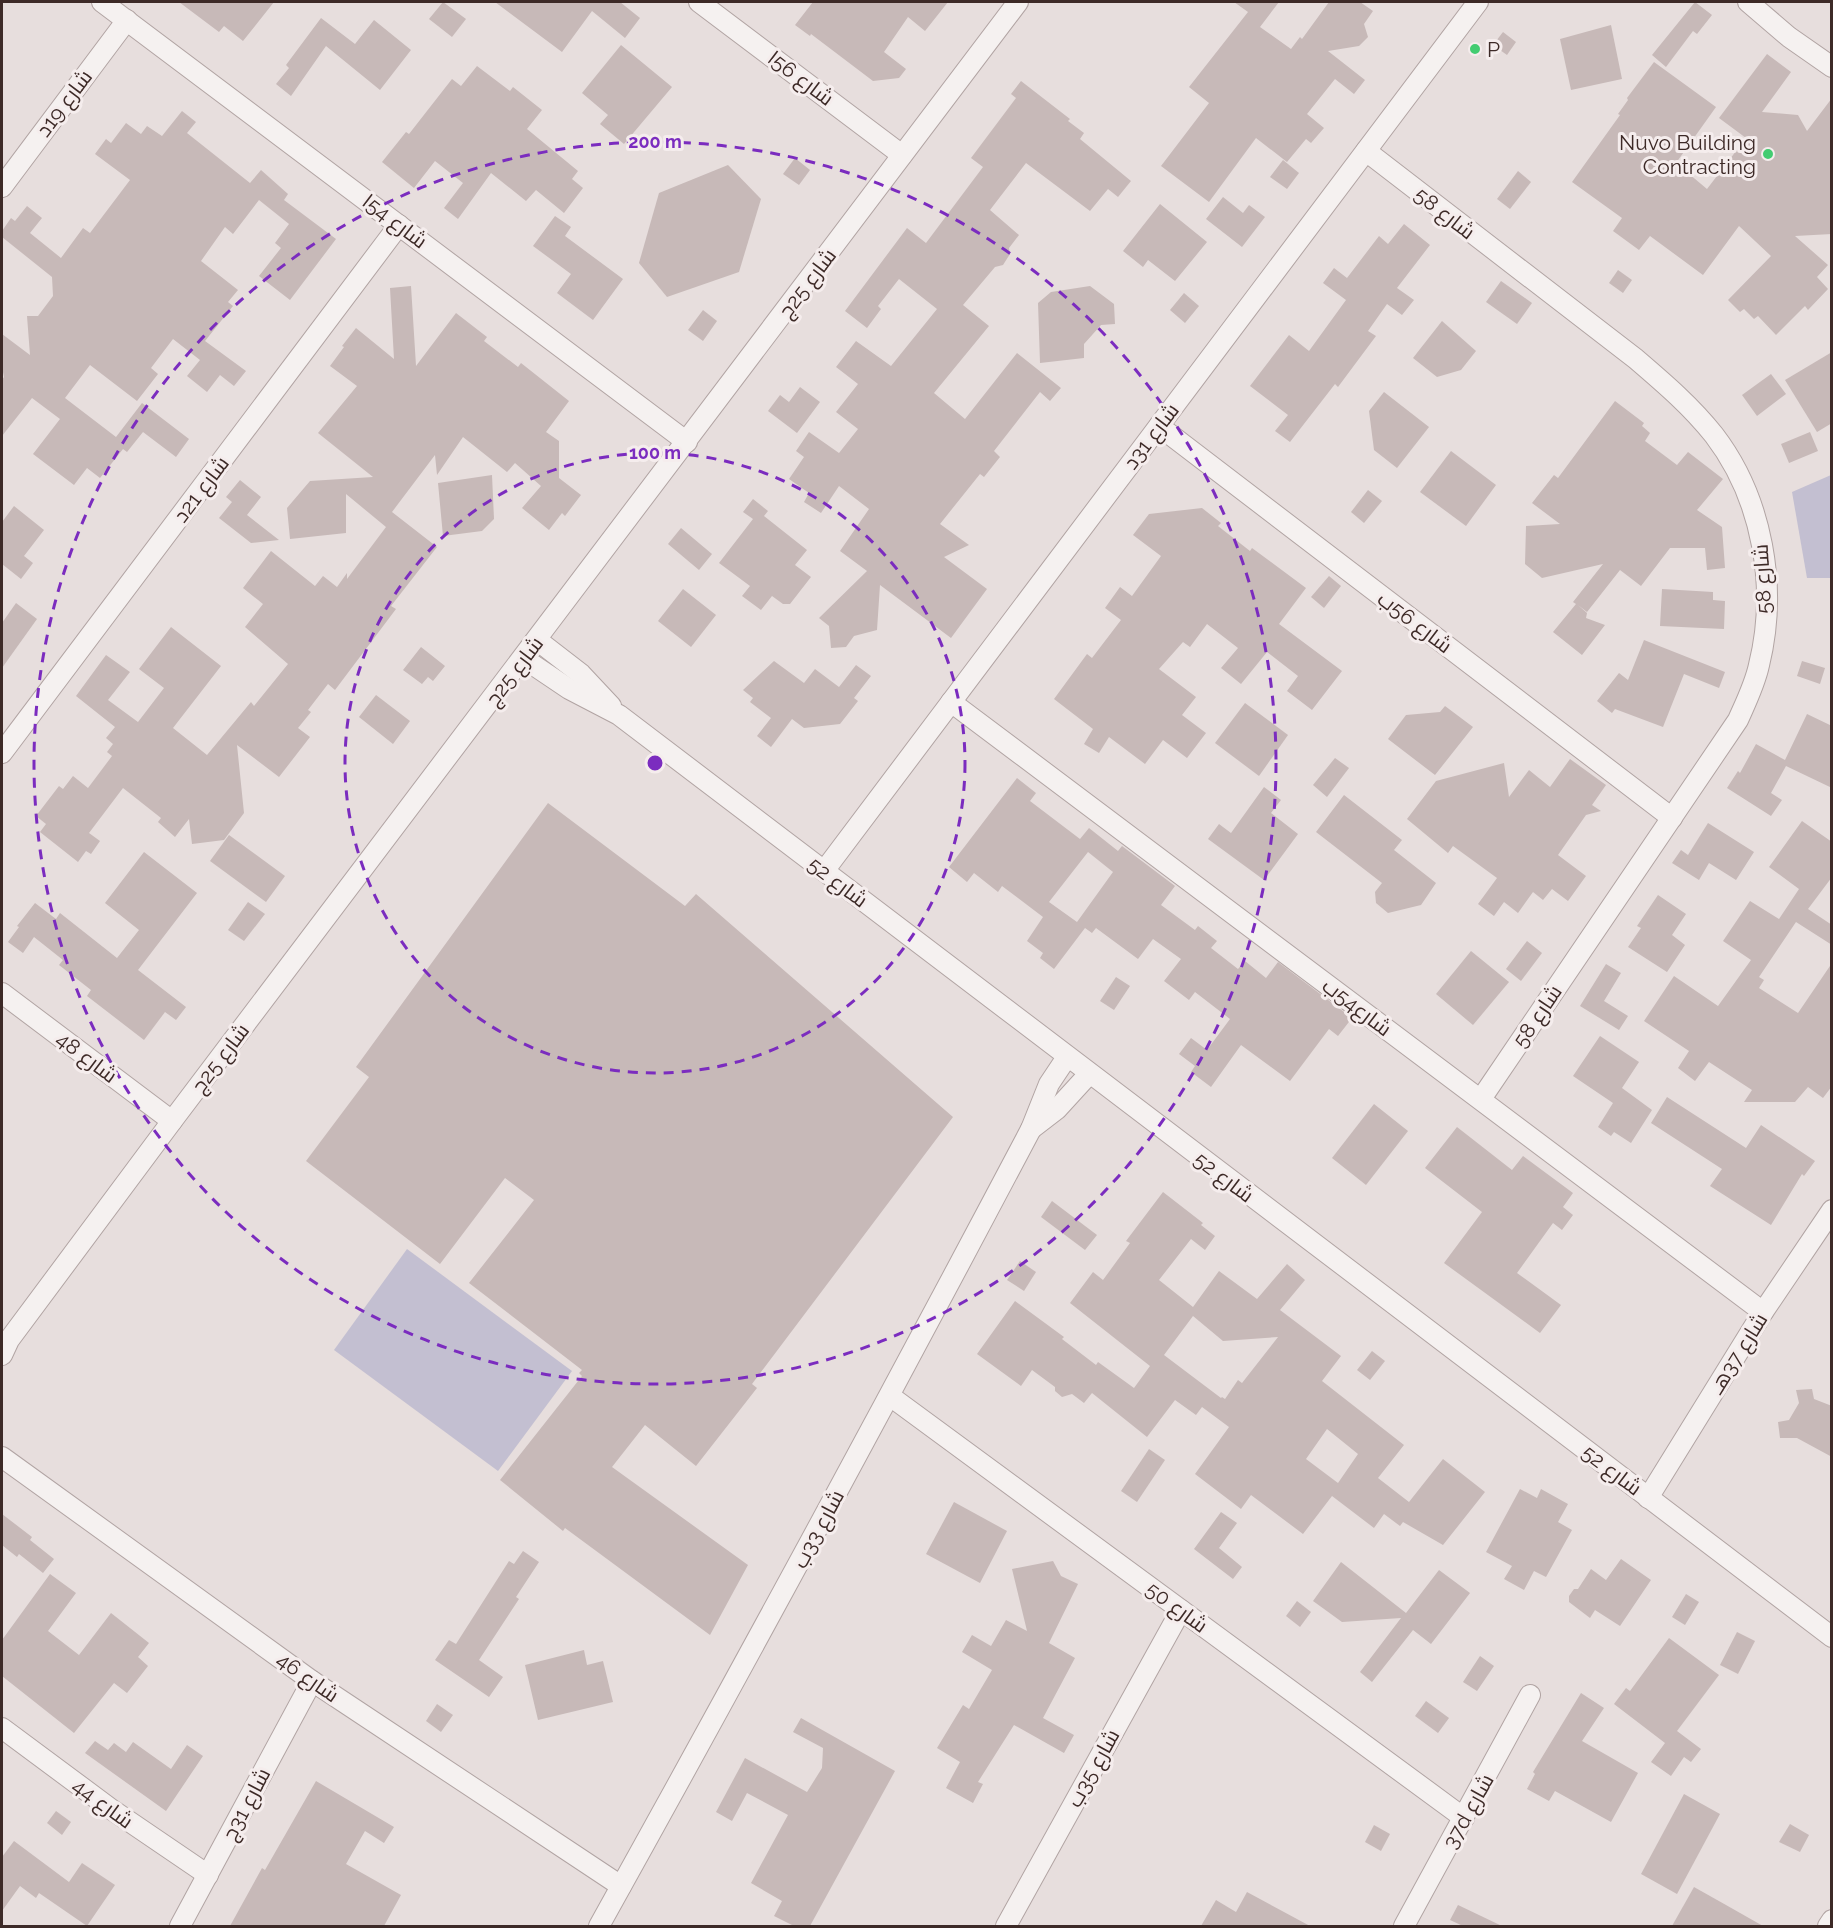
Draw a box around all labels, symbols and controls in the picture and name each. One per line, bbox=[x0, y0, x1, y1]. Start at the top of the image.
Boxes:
place label: P bbox=[1487, 37, 1500, 62]
marker: P bbox=[1468, 42, 1482, 56]
street label: شارع 56ا bbox=[762, 45, 839, 112]
street label: شارع 19د bbox=[31, 65, 99, 143]
place label: Nuvo Building Contracting bbox=[1619, 130, 1756, 179]
text: 200 m bbox=[628, 131, 682, 152]
marker: Nuvo Building Contracting bbox=[1761, 147, 1775, 161]
street label: شارع 58 bbox=[1409, 182, 1480, 246]
street label: شارع 54ا bbox=[356, 189, 432, 255]
street label: شارع 25ج bbox=[773, 243, 843, 324]
street label: شارع 31د bbox=[1118, 398, 1186, 475]
text: 100 m bbox=[629, 442, 681, 463]
street label: شارع 21د bbox=[168, 451, 235, 528]
street label: شارع 58 bbox=[1748, 543, 1778, 615]
street label: شارع 56ب bbox=[1372, 586, 1457, 660]
street label: شارع 25ج bbox=[480, 631, 550, 712]
centre of rings bbox=[645, 753, 665, 773]
street label: شارع 52 bbox=[802, 851, 873, 914]
street label: شارع54ب bbox=[1316, 973, 1397, 1043]
street label: شارع 58 bbox=[1507, 980, 1569, 1053]
street label: شارع 25ج bbox=[186, 1018, 256, 1099]
street label: شارع 48 bbox=[50, 1026, 122, 1090]
street label: شارع 52 bbox=[1188, 1146, 1259, 1209]
street label: شارع 37هـ bbox=[1703, 1308, 1774, 1400]
street label: شارع 52 bbox=[1576, 1439, 1647, 1502]
street label: شارع 33ب bbox=[787, 1486, 851, 1573]
street label: شارع 50 bbox=[1140, 1576, 1213, 1639]
street label: شارع 46 bbox=[271, 1647, 344, 1709]
street label: شارع 35ب bbox=[1061, 1725, 1126, 1812]
street label: شارع 31ج bbox=[217, 1764, 277, 1845]
street label: 37d شارع bbox=[1437, 1769, 1500, 1854]
street label: شارع 44 bbox=[67, 1773, 138, 1835]

